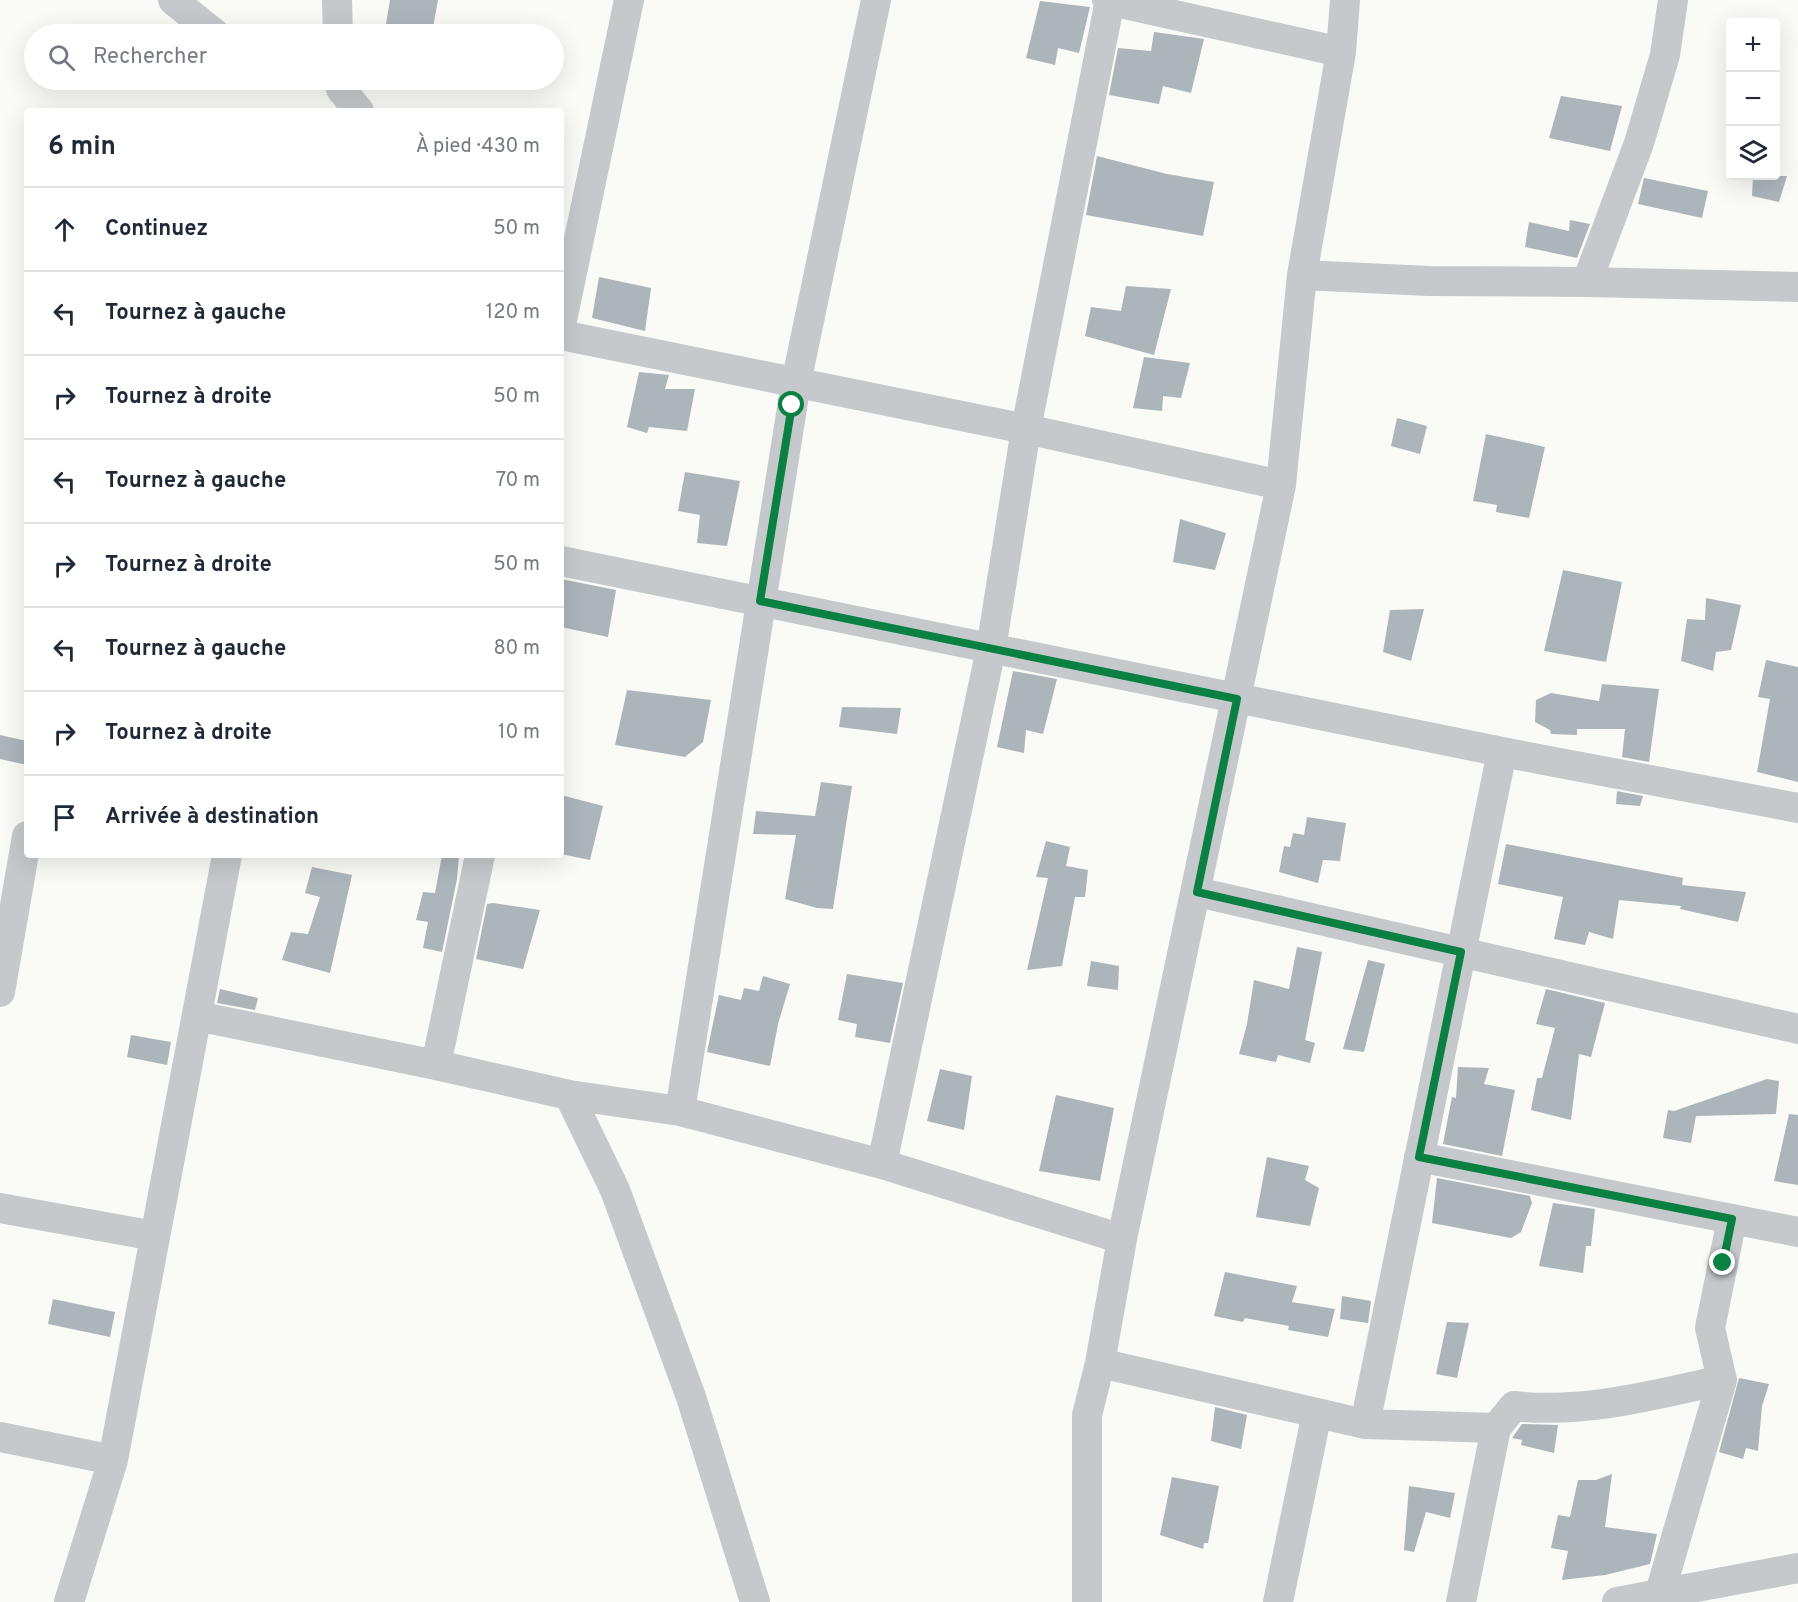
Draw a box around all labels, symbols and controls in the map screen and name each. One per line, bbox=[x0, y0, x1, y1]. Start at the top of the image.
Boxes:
map controls bbox=[1726, 18, 1780, 180]
button: + bbox=[1726, 18, 1780, 72]
search box bbox=[24, 24, 564, 90]
icon: search bbox=[45, 41, 78, 74]
text: Rechercher bbox=[93, 44, 207, 71]
button: − bbox=[1726, 72, 1780, 126]
button: layers bbox=[1726, 126, 1780, 180]
text: 6 min bbox=[48, 131, 116, 164]
text: À pied · 430 m bbox=[416, 134, 540, 160]
icon: ahead bbox=[48, 213, 81, 246]
text: Continuez bbox=[105, 216, 208, 243]
text: 50 m bbox=[493, 216, 540, 242]
icon: left bbox=[48, 297, 81, 330]
text: Tournez à gauche bbox=[105, 300, 286, 327]
text: 120 m bbox=[486, 300, 540, 326]
icon: right bbox=[48, 381, 81, 414]
text: Tournez à droite bbox=[105, 384, 272, 411]
text: 50 m bbox=[493, 384, 540, 410]
route start bbox=[778, 391, 804, 417]
icon: left bbox=[48, 465, 81, 498]
text: Tournez à gauche bbox=[105, 468, 286, 495]
text: 70 m bbox=[496, 468, 540, 494]
icon: right bbox=[48, 549, 81, 582]
text: Tournez à droite bbox=[105, 552, 272, 579]
text: 50 m bbox=[493, 552, 540, 578]
icon: left bbox=[48, 633, 81, 666]
text: Tournez à gauche bbox=[105, 636, 286, 663]
text: 80 m bbox=[494, 636, 540, 662]
icon: right bbox=[48, 717, 81, 750]
text: Tournez à droite bbox=[105, 720, 272, 747]
text: 10 m bbox=[498, 720, 540, 746]
icon: arrive bbox=[48, 801, 81, 834]
text: Arrivée à destination bbox=[105, 804, 319, 831]
route end bbox=[1709, 1249, 1735, 1275]

